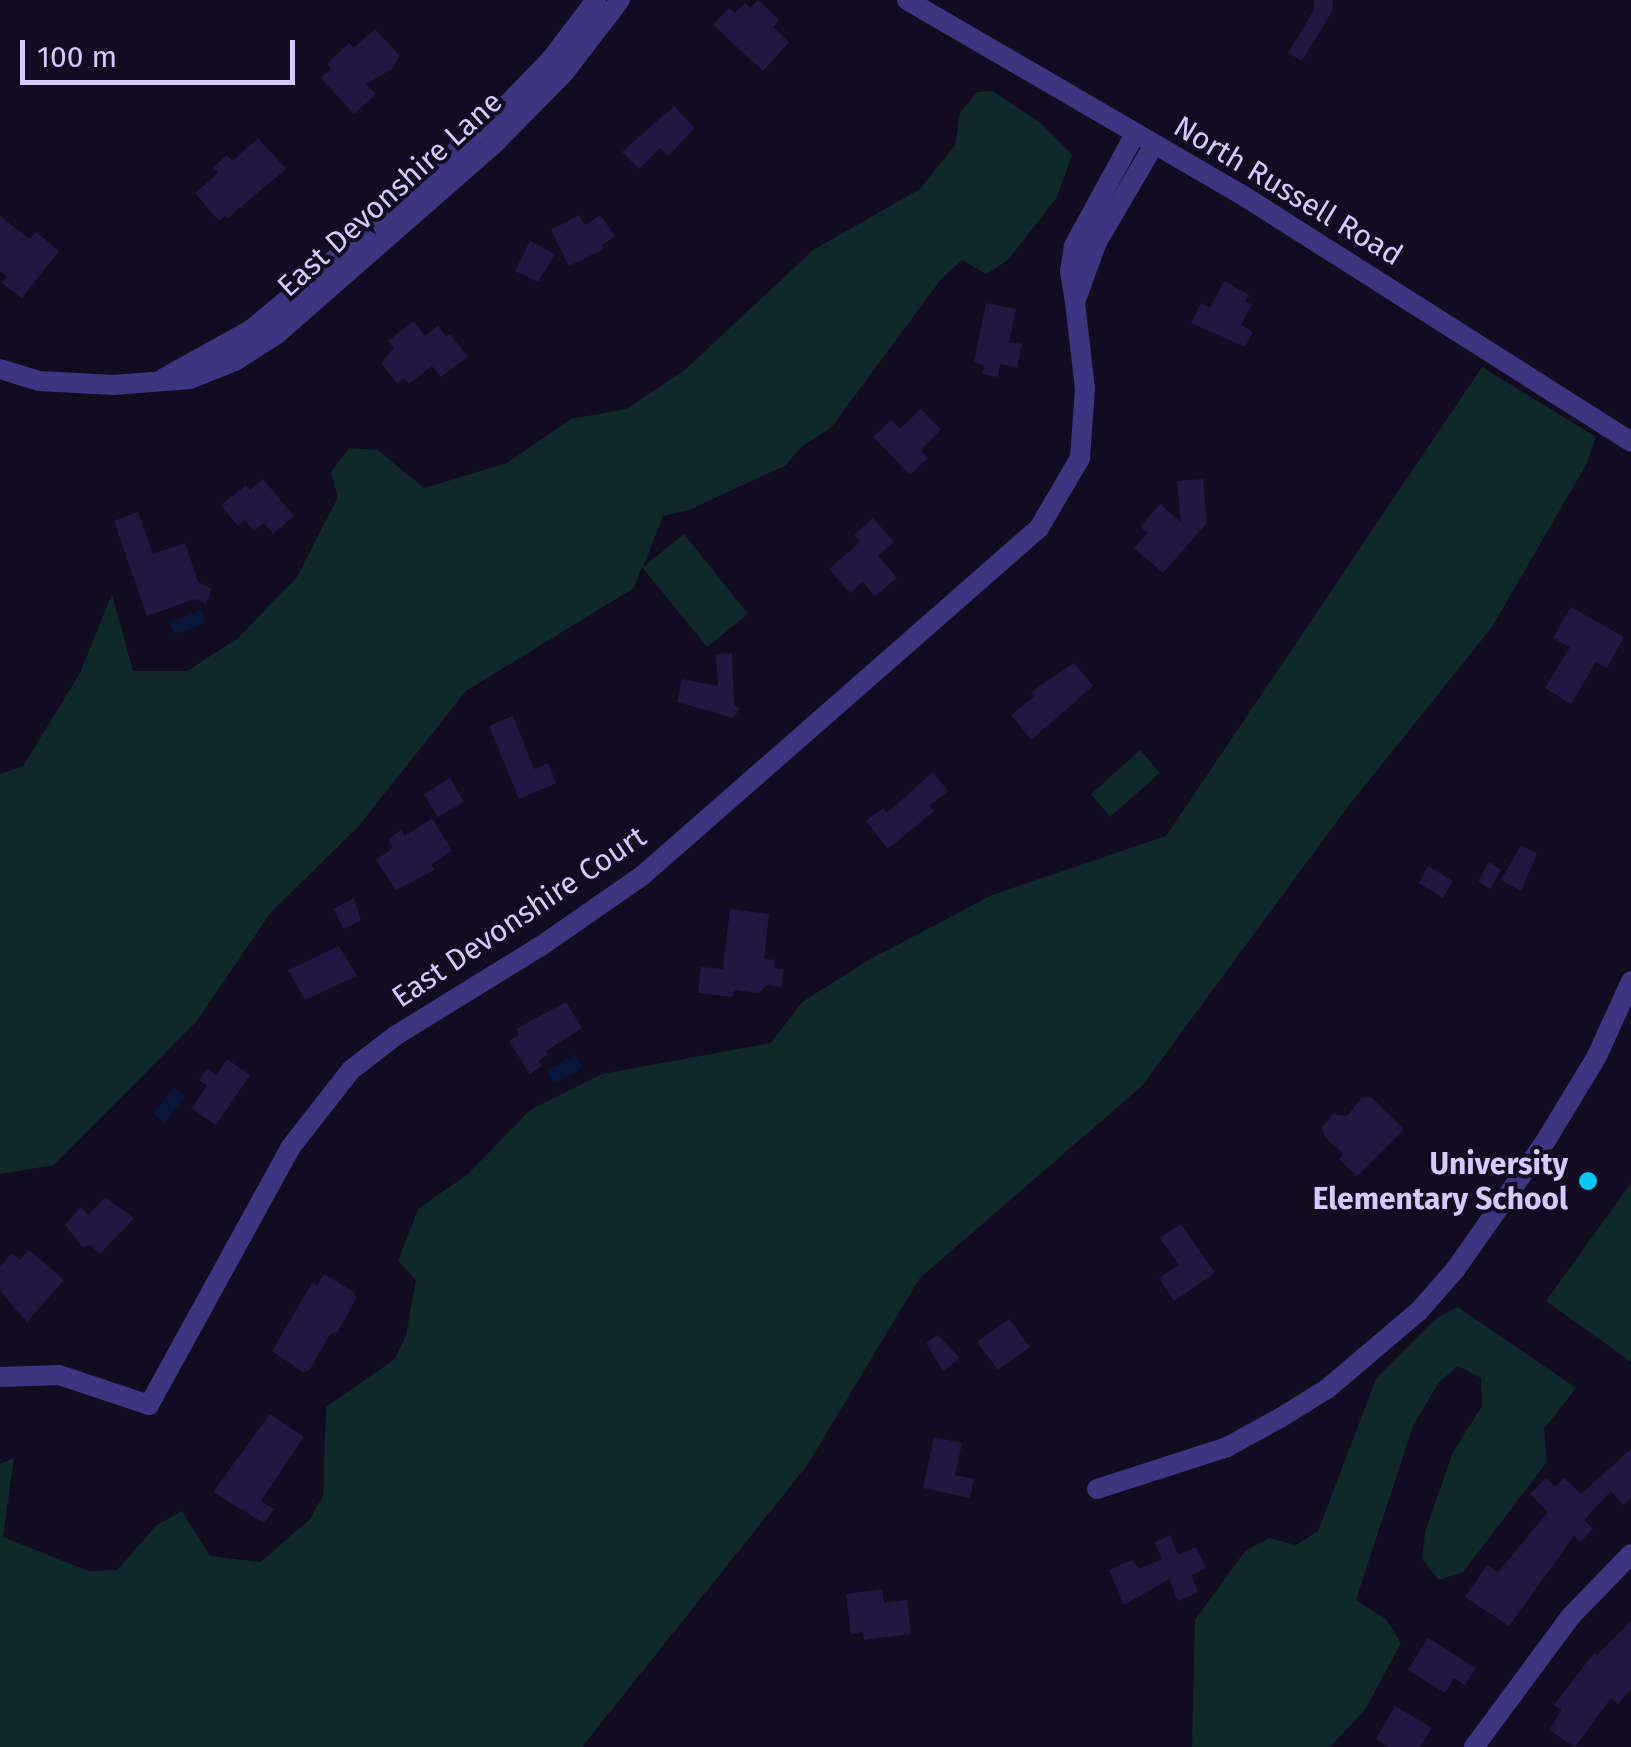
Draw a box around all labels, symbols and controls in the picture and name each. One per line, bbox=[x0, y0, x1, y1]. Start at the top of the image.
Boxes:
scale bar bbox=[25, 20, 300, 82]
text: 100 m bbox=[37, 39, 117, 75]
street label: East Devonshire Lane bbox=[270, 84, 510, 304]
street label: North Russell Road bbox=[1167, 109, 1409, 273]
street label: East Devonshire Court bbox=[385, 819, 653, 1015]
place label: University Elementary School bbox=[1313, 1146, 1568, 1216]
marker: University Elementary School bbox=[1577, 1170, 1599, 1192]

